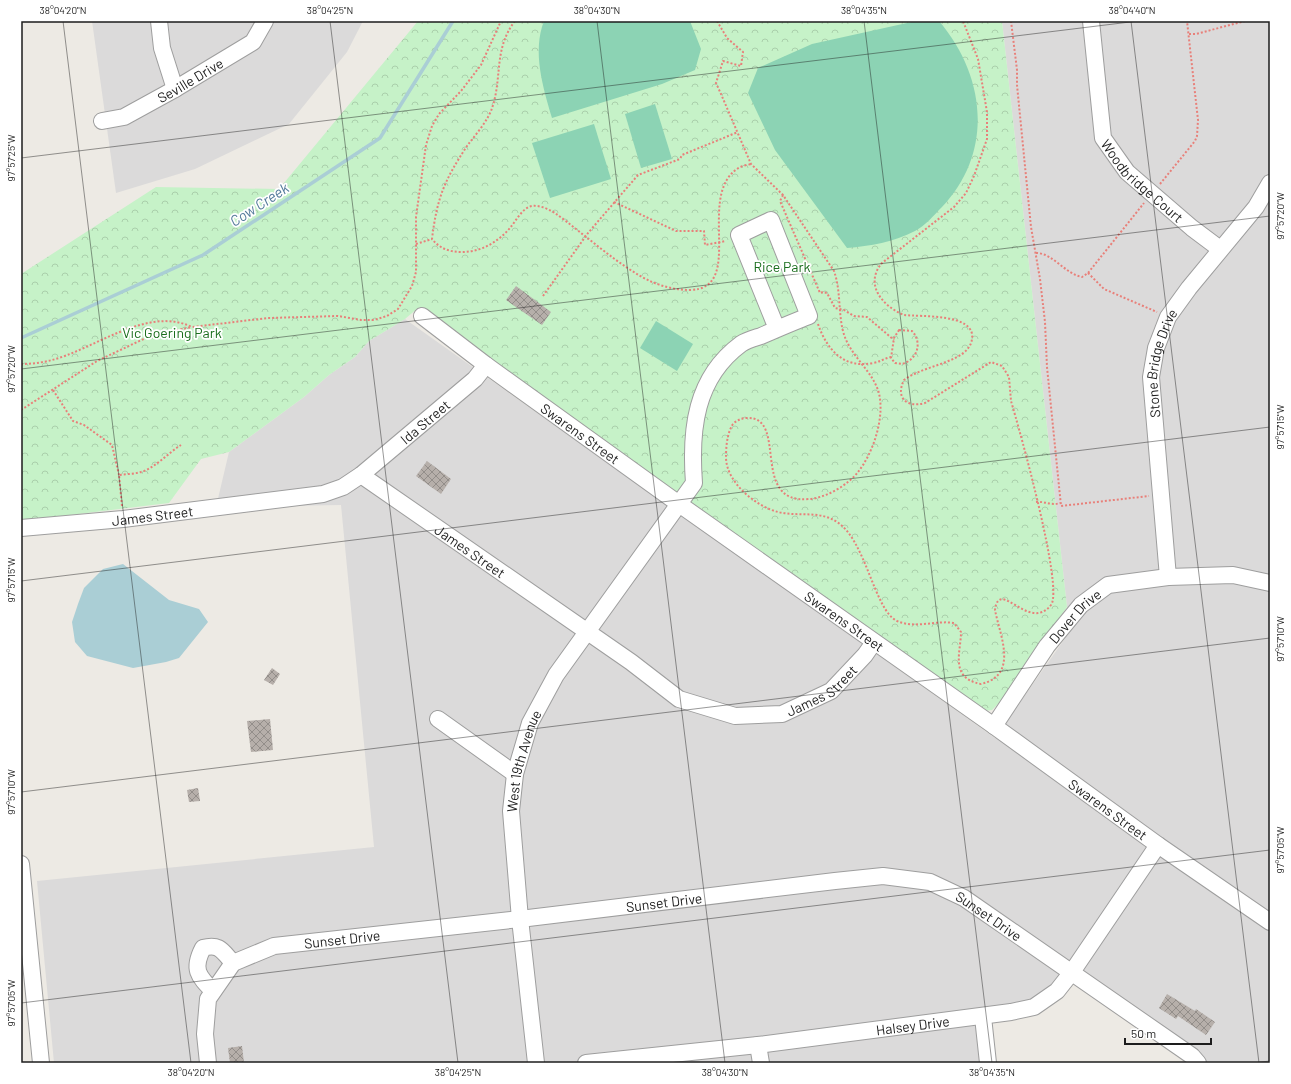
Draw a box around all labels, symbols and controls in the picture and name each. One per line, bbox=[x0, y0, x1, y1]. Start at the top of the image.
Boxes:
text: 38°04'20"N bbox=[40, 4, 86, 16]
text: 38°04'25"N bbox=[307, 4, 353, 16]
text: 38°04'30"N bbox=[574, 4, 620, 16]
text: 38°04'35"N bbox=[841, 4, 887, 16]
text: 38°04'40"N bbox=[1109, 4, 1155, 16]
street label: Seville Drive bbox=[154, 54, 226, 106]
text: 97°57'25"W bbox=[5, 134, 17, 181]
street label: Woodbridge Court bbox=[1098, 136, 1187, 225]
water label: Cow Creek bbox=[226, 178, 292, 230]
text: 97°57'20"W bbox=[1274, 192, 1286, 240]
park label: Rice Park bbox=[753, 258, 811, 275]
street label: Stone Bridge Drive bbox=[1142, 305, 1180, 419]
park label: Vic Goering Park bbox=[122, 324, 222, 341]
text: 97°57'20"W bbox=[5, 345, 17, 393]
street label: Ida Street bbox=[396, 396, 453, 447]
street label: Swarens Street bbox=[538, 399, 623, 467]
text: 97°57'15"W bbox=[1274, 404, 1286, 450]
street label: James Street bbox=[111, 502, 194, 528]
street label: James Street bbox=[432, 520, 509, 581]
text: 97°57'15"W bbox=[5, 557, 17, 603]
street label: Dover Drive bbox=[1045, 585, 1104, 646]
street label: Swarens Street bbox=[802, 587, 888, 654]
text: 97°57'10"W bbox=[1274, 616, 1286, 662]
street label: James Street bbox=[783, 661, 860, 719]
street label: West 19th Avenue bbox=[502, 706, 544, 813]
text: 97°57'10"W bbox=[5, 769, 17, 815]
street label: Swarens Street bbox=[1066, 775, 1151, 843]
text: 97°57'05"W bbox=[1274, 826, 1286, 874]
street label: Sunset Drive bbox=[953, 887, 1025, 944]
street label: Sunset Drive bbox=[625, 889, 703, 915]
street label: Sunset Drive bbox=[303, 926, 381, 951]
text: 97°57'05"W bbox=[5, 979, 17, 1027]
street label: Halsey Drive bbox=[875, 1012, 951, 1038]
scale bar bbox=[1125, 1020, 1211, 1046]
text: 50 m bbox=[1131, 1026, 1156, 1040]
text: 38°04'20"N bbox=[168, 1066, 214, 1078]
text: 38°04'25"N bbox=[435, 1066, 481, 1078]
text: 38°04'30"N bbox=[702, 1066, 748, 1078]
text: 38°04'35"N bbox=[969, 1066, 1015, 1078]

